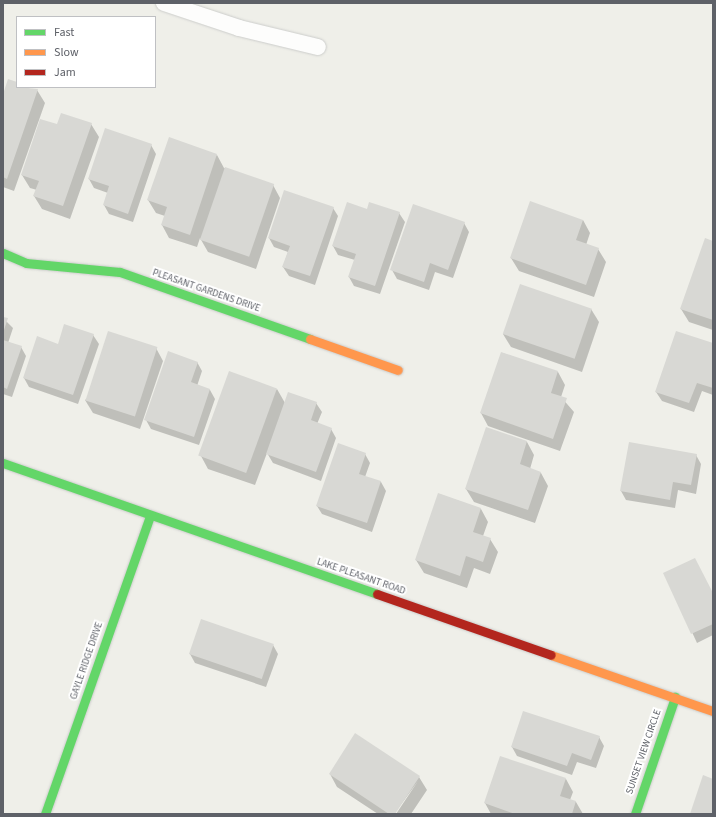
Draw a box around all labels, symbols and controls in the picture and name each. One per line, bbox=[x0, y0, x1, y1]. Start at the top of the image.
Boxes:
legend bbox=[16, 16, 156, 88]
text: Fast bbox=[54, 24, 74, 41]
text: Slow bbox=[54, 44, 79, 61]
text: Jam bbox=[54, 64, 76, 81]
street label: PLEASANT GARDENS DRIVE bbox=[151, 267, 261, 315]
street label: LAKE PLEASANT ROAD bbox=[315, 556, 407, 598]
street label: GAYLE RIDGE DRIVE bbox=[68, 621, 106, 701]
street label: SUNSET VIEW CIRCLE bbox=[624, 708, 664, 796]

